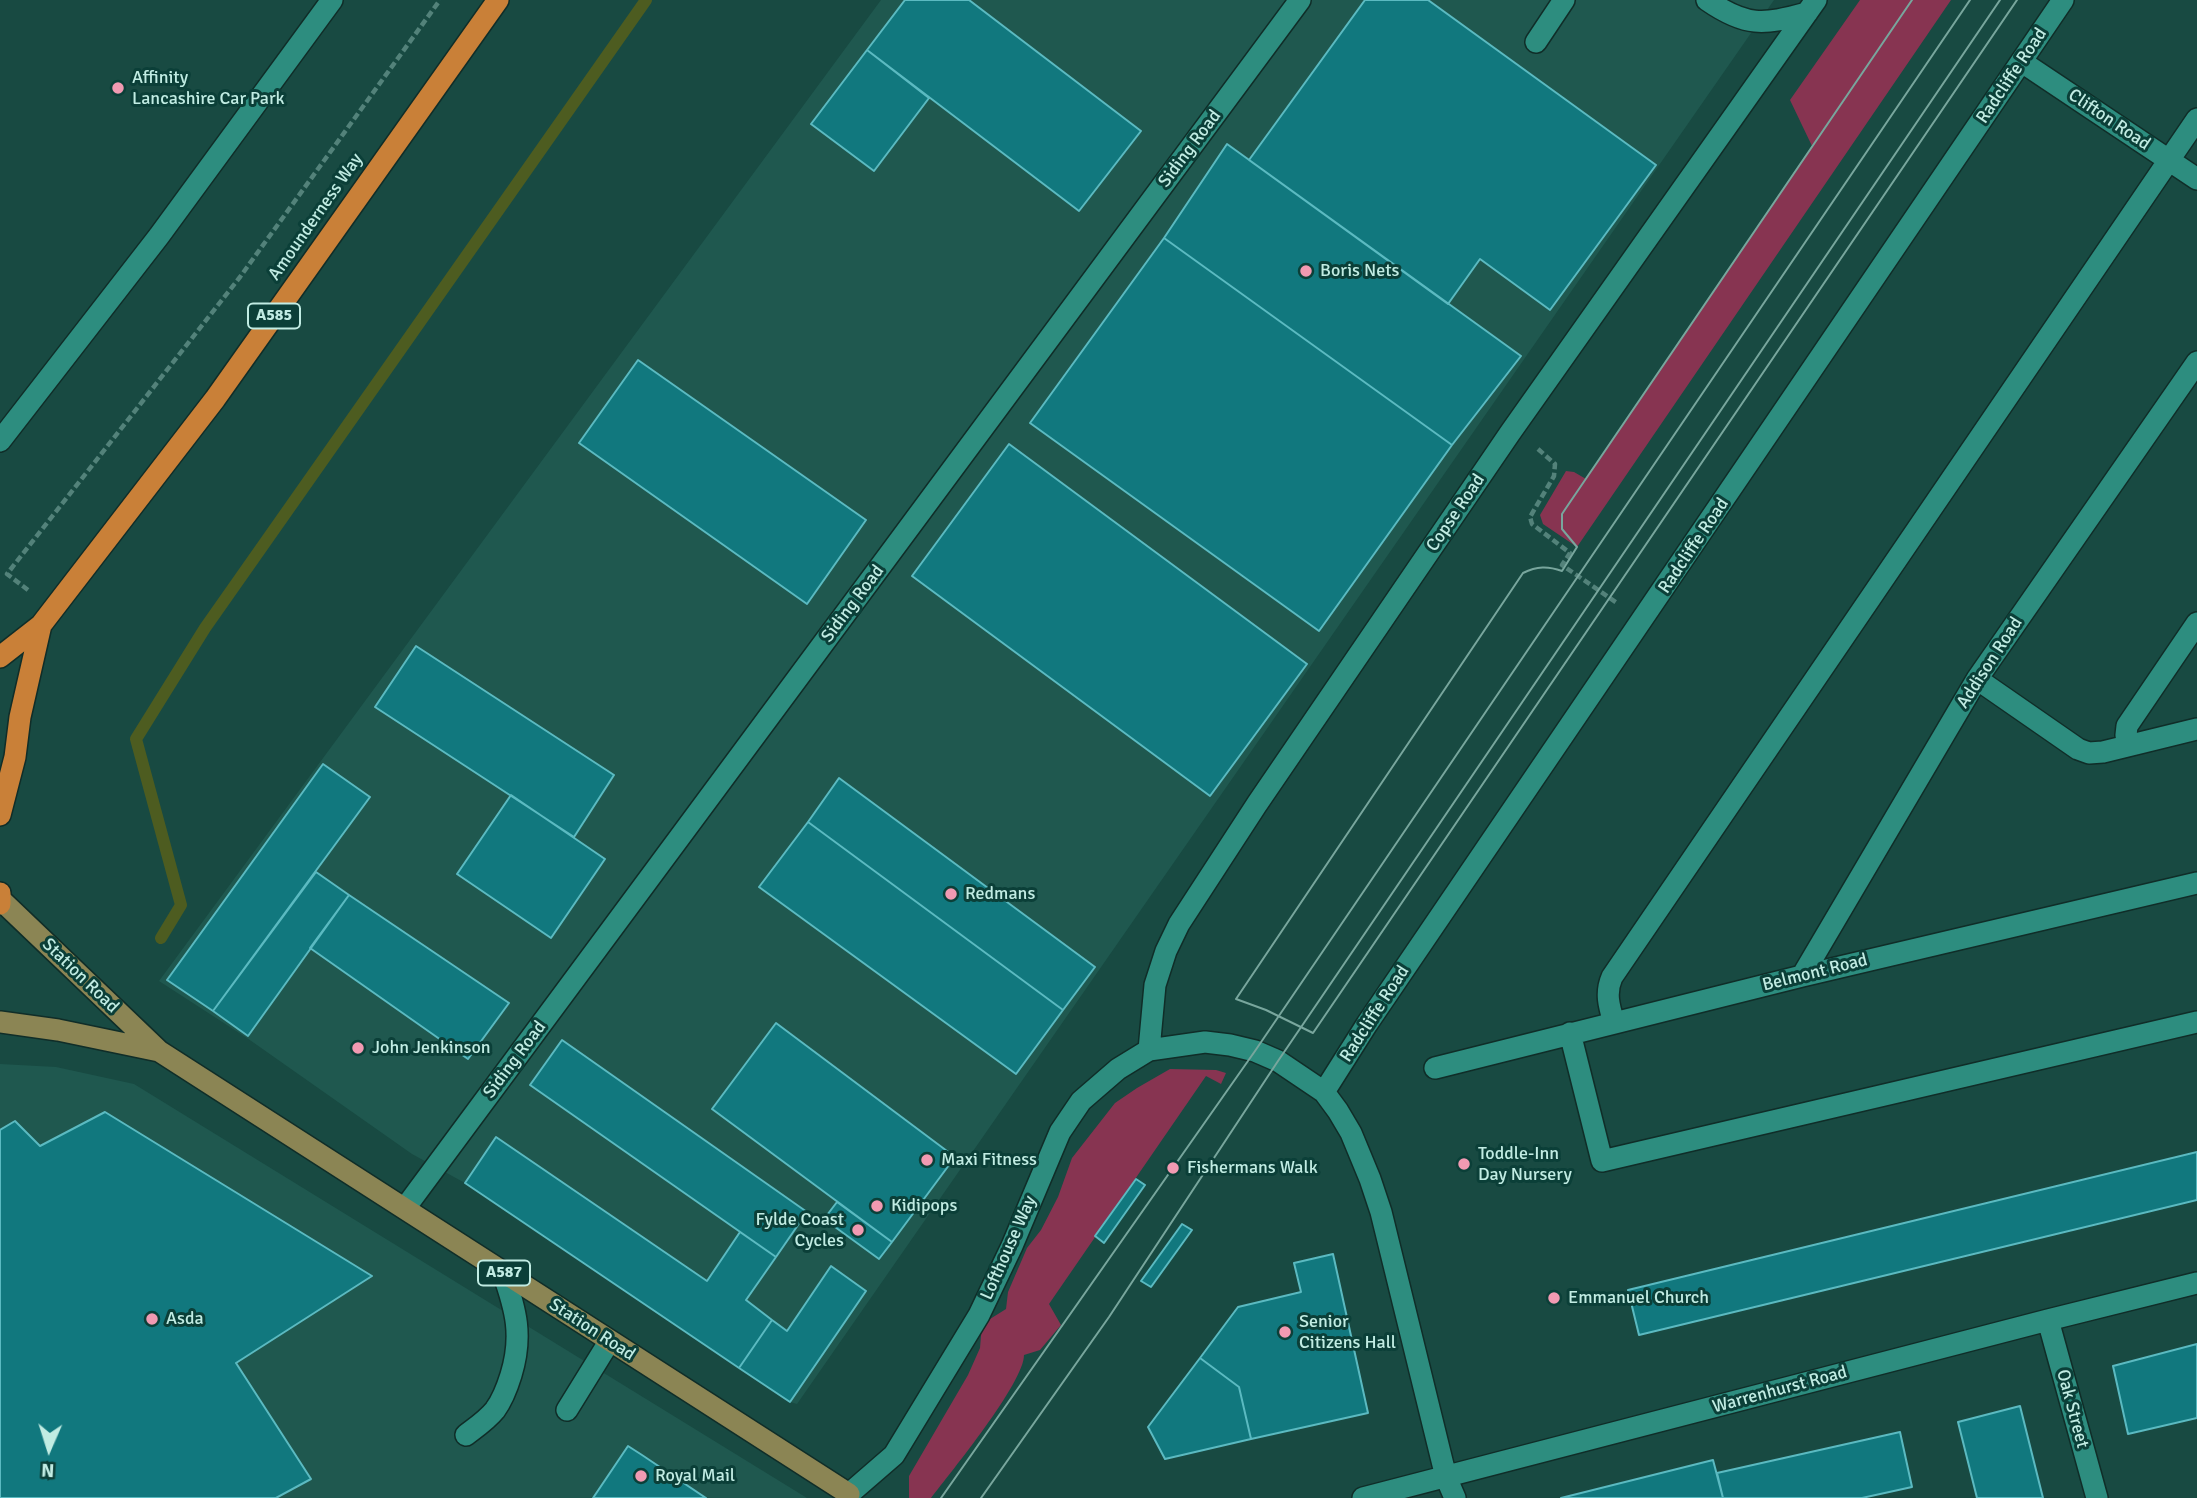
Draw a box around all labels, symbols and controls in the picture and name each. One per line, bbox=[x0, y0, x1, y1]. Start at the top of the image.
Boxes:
street label: Radcliffe Road bbox=[1972, 24, 2052, 128]
place label: Affinity Lancashire Car Park bbox=[132, 67, 285, 110]
marker: Affinity Lancashire Car Park bbox=[110, 80, 126, 96]
street label: Clifton Road bbox=[2064, 85, 2154, 155]
street label: Siding Road bbox=[1154, 106, 1226, 192]
street label: Amounderness Way bbox=[264, 149, 368, 285]
place label: Boris Nets bbox=[1320, 260, 1399, 282]
marker: Boris Nets bbox=[1298, 263, 1314, 279]
road number: A585 bbox=[248, 304, 300, 328]
street label: Copse Road bbox=[1422, 470, 1490, 556]
street label: Radcliffe Road bbox=[1654, 494, 1734, 598]
street label: Siding Road bbox=[817, 561, 889, 647]
street label: Addison Road bbox=[1953, 613, 2027, 713]
place label: Redmans bbox=[965, 883, 1035, 905]
marker: Redmans bbox=[943, 886, 959, 902]
street label: Station Road bbox=[37, 934, 123, 1018]
street label: Belmont Road bbox=[1760, 950, 1870, 996]
street label: Radcliffe Road bbox=[1336, 962, 1414, 1066]
street label: Siding Road bbox=[479, 1017, 551, 1103]
place label: John Jenkinson bbox=[372, 1037, 491, 1059]
marker: John Jenkinson bbox=[350, 1040, 366, 1056]
place label: Toddle-Inn Day Nursery bbox=[1478, 1143, 1572, 1186]
place label: Maxi Fitness bbox=[941, 1149, 1037, 1171]
marker: Maxi Fitness bbox=[919, 1152, 935, 1168]
marker: Toddle-Inn Day Nursery bbox=[1456, 1156, 1472, 1172]
place label: Fishermans Walk bbox=[1187, 1157, 1318, 1179]
marker: Fishermans Walk bbox=[1165, 1160, 1181, 1176]
street label: Lofthouse Way bbox=[976, 1193, 1042, 1303]
place label: Kidipops bbox=[891, 1195, 957, 1217]
marker: Kidipops bbox=[869, 1198, 885, 1214]
place label: Fylde Coast Cycles bbox=[755, 1209, 844, 1252]
marker: Fylde Coast Cycles bbox=[850, 1222, 866, 1238]
road number: A587 bbox=[478, 1260, 530, 1286]
place label: Emmanuel Church bbox=[1568, 1287, 1709, 1309]
marker: Emmanuel Church bbox=[1546, 1290, 1562, 1306]
street label: Station Road bbox=[545, 1294, 639, 1366]
place label: Asda bbox=[166, 1308, 204, 1330]
marker: Asda bbox=[144, 1311, 160, 1327]
place label: Senior Citizens Hall bbox=[1299, 1311, 1396, 1354]
marker: Senior Citizens Hall bbox=[1277, 1324, 1293, 1340]
street label: Warrenhurst Road bbox=[1710, 1362, 1850, 1418]
street label: Oak Street bbox=[2051, 1367, 2093, 1451]
north arrow bbox=[14, 1414, 84, 1484]
text: N bbox=[41, 1458, 55, 1482]
place label: Royal Mail bbox=[655, 1465, 735, 1487]
marker: Royal Mail bbox=[633, 1468, 649, 1484]

